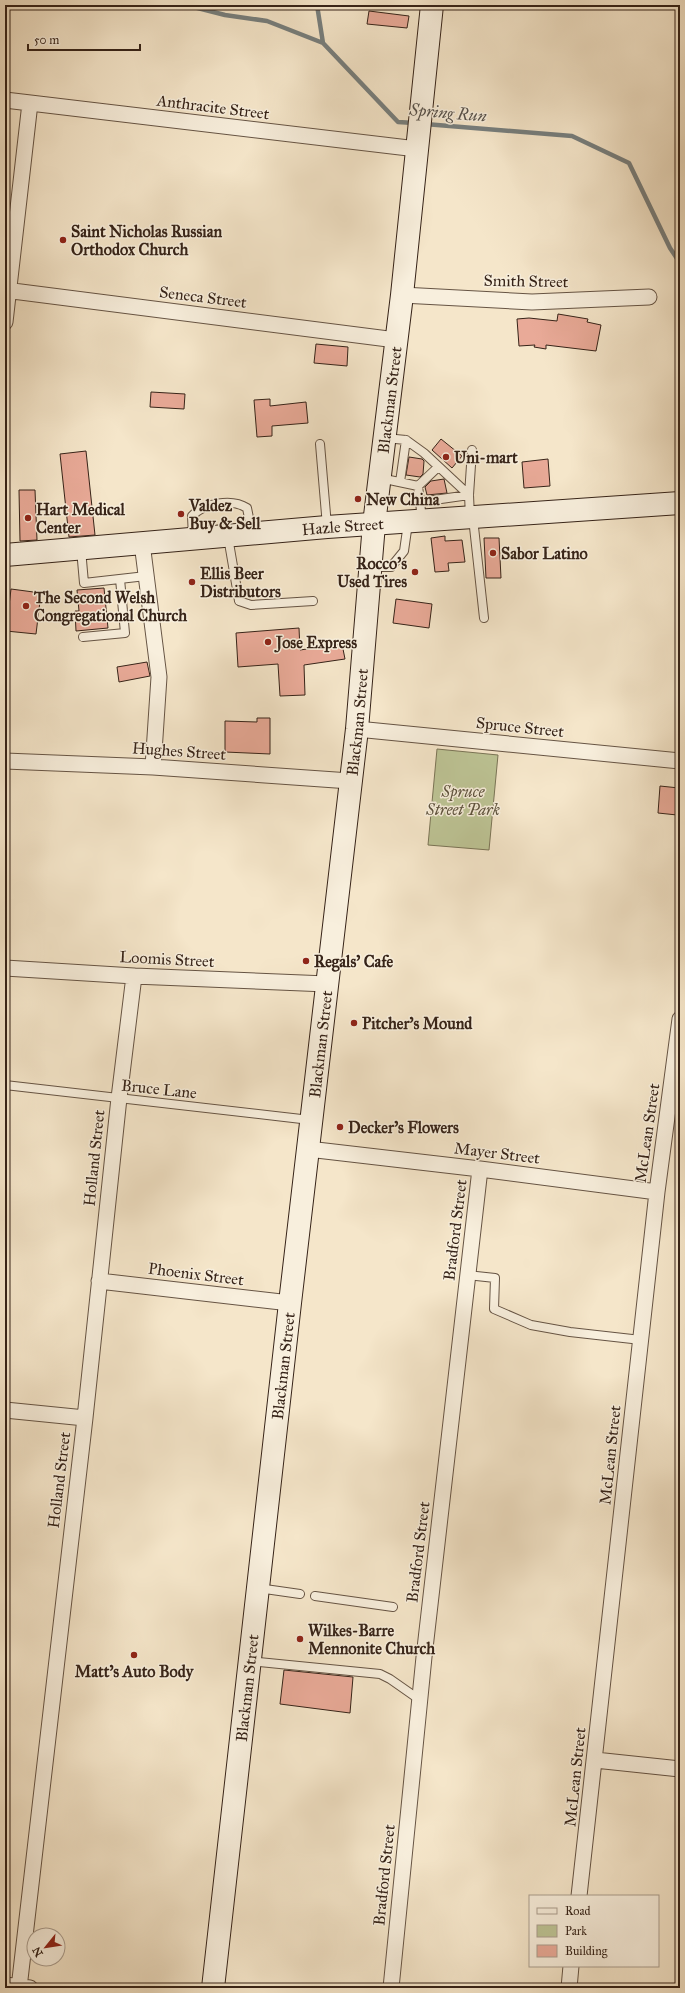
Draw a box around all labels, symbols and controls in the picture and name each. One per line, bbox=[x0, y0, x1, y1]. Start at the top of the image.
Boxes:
scale bar bbox=[28, 26, 140, 52]
text: 50 m bbox=[34, 33, 59, 47]
street label: Anthracite Street bbox=[155, 91, 271, 123]
water label: Spring Run bbox=[408, 99, 488, 127]
place label: Saint Nicholas Russian Orthodox Church bbox=[71, 222, 222, 259]
marker: Saint Nicholas Russian Orthodox Church bbox=[58, 235, 68, 245]
street label: Smith Street bbox=[483, 271, 569, 291]
street label: Seneca Street bbox=[158, 282, 248, 312]
street label: Blackman Street bbox=[373, 345, 405, 455]
place label: Uni-mart bbox=[454, 448, 518, 467]
marker: Uni-mart bbox=[441, 452, 451, 462]
place label: New China bbox=[366, 490, 441, 509]
marker: New China bbox=[353, 494, 363, 504]
place label: Valdez Buy & Sell bbox=[188, 496, 261, 534]
place label: Hart Medical Center bbox=[36, 500, 126, 537]
marker: Valdez Buy & Sell bbox=[176, 509, 186, 519]
marker: Hart Medical Center bbox=[23, 513, 33, 523]
street label: Hazle Street bbox=[301, 514, 385, 539]
place label: Sabor Latino bbox=[501, 544, 588, 563]
marker: Sabor Latino bbox=[488, 548, 498, 558]
place label: Rocco's Used Tires bbox=[337, 554, 407, 591]
place label: Ellis Beer Distributors bbox=[200, 564, 281, 601]
marker: Rocco's Used Tires bbox=[410, 567, 420, 577]
marker: Ellis Beer Distributors bbox=[187, 577, 197, 587]
place label: The Second Welsh Congregational Church bbox=[33, 588, 187, 626]
marker: The Second Welsh Congregational Church bbox=[21, 601, 31, 611]
place label: Jose Express bbox=[274, 633, 357, 653]
marker: Jose Express bbox=[263, 637, 273, 647]
street label: Blackman Street bbox=[342, 667, 372, 777]
street label: Spruce Street bbox=[475, 713, 565, 741]
street label: Hughes Street bbox=[131, 738, 227, 765]
park label: Spruce Street Park bbox=[425, 782, 500, 819]
street label: Loomis Street bbox=[119, 947, 215, 971]
place label: Regals' Cafe bbox=[314, 952, 394, 972]
marker: Regals' Cafe bbox=[301, 956, 311, 966]
street label: Blackman Street bbox=[305, 989, 336, 1099]
place label: Pitcher's Mound bbox=[362, 1014, 473, 1033]
marker: Pitcher's Mound bbox=[349, 1018, 359, 1028]
street label: Bruce Lane bbox=[120, 1076, 198, 1102]
street label: McLean Street bbox=[631, 1082, 663, 1184]
street label: Holland Street bbox=[79, 1108, 109, 1207]
place label: Decker's Flowers bbox=[348, 1118, 459, 1137]
marker: Decker's Flowers bbox=[335, 1122, 345, 1132]
street label: Mayer Street bbox=[453, 1138, 541, 1168]
street label: Bradford Street bbox=[439, 1178, 471, 1282]
street label: Phoenix Street bbox=[147, 1259, 245, 1289]
street label: Blackman Street bbox=[267, 1311, 298, 1421]
street label: McLean Street bbox=[595, 1404, 625, 1506]
street label: Holland Street bbox=[44, 1430, 74, 1529]
street label: Bradford Street bbox=[402, 1500, 434, 1604]
place label: Wilkes-Barre Mennonite Church bbox=[308, 1621, 435, 1658]
street label: Blackman Street bbox=[231, 1633, 262, 1743]
marker: Wilkes-Barre Mennonite Church bbox=[295, 1634, 305, 1644]
marker: Matt's Auto Body bbox=[129, 1650, 139, 1660]
place label: Matt's Auto Body bbox=[75, 1662, 195, 1682]
street label: McLean Street bbox=[560, 1726, 590, 1828]
street label: Bradford Street bbox=[369, 1823, 399, 1927]
legend bbox=[529, 1895, 659, 1967]
text: Road bbox=[565, 1904, 591, 1918]
text: Park bbox=[565, 1924, 587, 1938]
north arrow bbox=[26, 1927, 66, 1967]
text: N bbox=[29, 1944, 46, 1959]
text: Building bbox=[565, 1944, 608, 1959]

